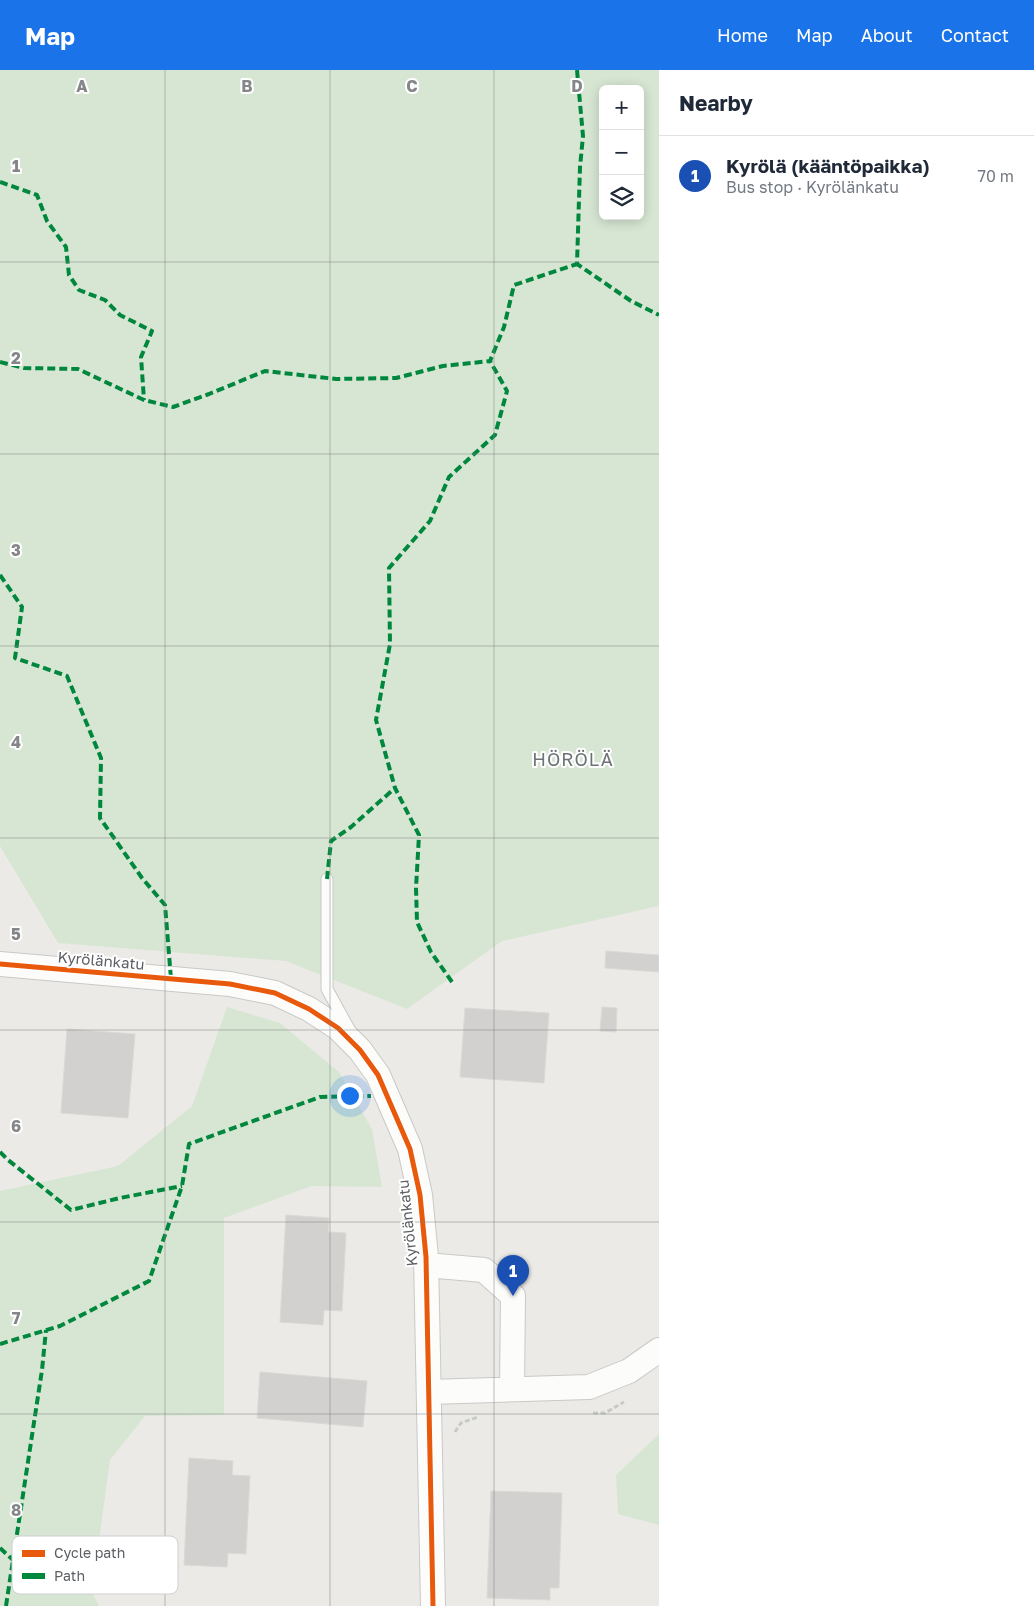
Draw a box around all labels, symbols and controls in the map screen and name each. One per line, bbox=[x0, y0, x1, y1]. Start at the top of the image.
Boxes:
text: Map bbox=[25, 21, 75, 50]
text: Home bbox=[717, 24, 768, 46]
text: Map bbox=[796, 24, 833, 46]
text: About bbox=[861, 24, 913, 46]
text: Contact bbox=[941, 24, 1009, 46]
text: A bbox=[76, 76, 88, 96]
text: B bbox=[241, 76, 253, 96]
text: C bbox=[406, 76, 418, 96]
text: D bbox=[571, 76, 583, 96]
map controls bbox=[599, 85, 644, 220]
button: + bbox=[599, 85, 644, 130]
text: Nearby bbox=[679, 90, 753, 116]
button: − bbox=[599, 130, 644, 175]
text: Kyrölä (kääntöpaikka) bbox=[726, 154, 930, 177]
text: 1 bbox=[12, 156, 20, 176]
text: 1 bbox=[691, 166, 699, 186]
text: 70 m bbox=[977, 166, 1014, 186]
button: layers bbox=[599, 175, 644, 220]
text: Bus stop · Kyrölänkatu bbox=[726, 177, 899, 197]
text: 2 bbox=[11, 348, 21, 368]
text: 3 bbox=[11, 540, 21, 560]
text: 4 bbox=[11, 732, 21, 752]
district label: HÖRÖLÄ bbox=[532, 748, 614, 770]
text: 5 bbox=[11, 924, 21, 944]
street label: Kyrölänkatu bbox=[57, 947, 145, 973]
your location bbox=[337, 1083, 363, 1109]
text: 6 bbox=[11, 1116, 21, 1136]
street label: Kyrölänkatu bbox=[394, 1179, 421, 1267]
pin: 1 bbox=[497, 1255, 529, 1296]
text: 7 bbox=[12, 1308, 21, 1328]
text: 8 bbox=[11, 1500, 21, 1520]
legend bbox=[12, 1536, 178, 1594]
text: Cycle path bbox=[54, 1544, 125, 1561]
text: Path bbox=[54, 1567, 85, 1584]

